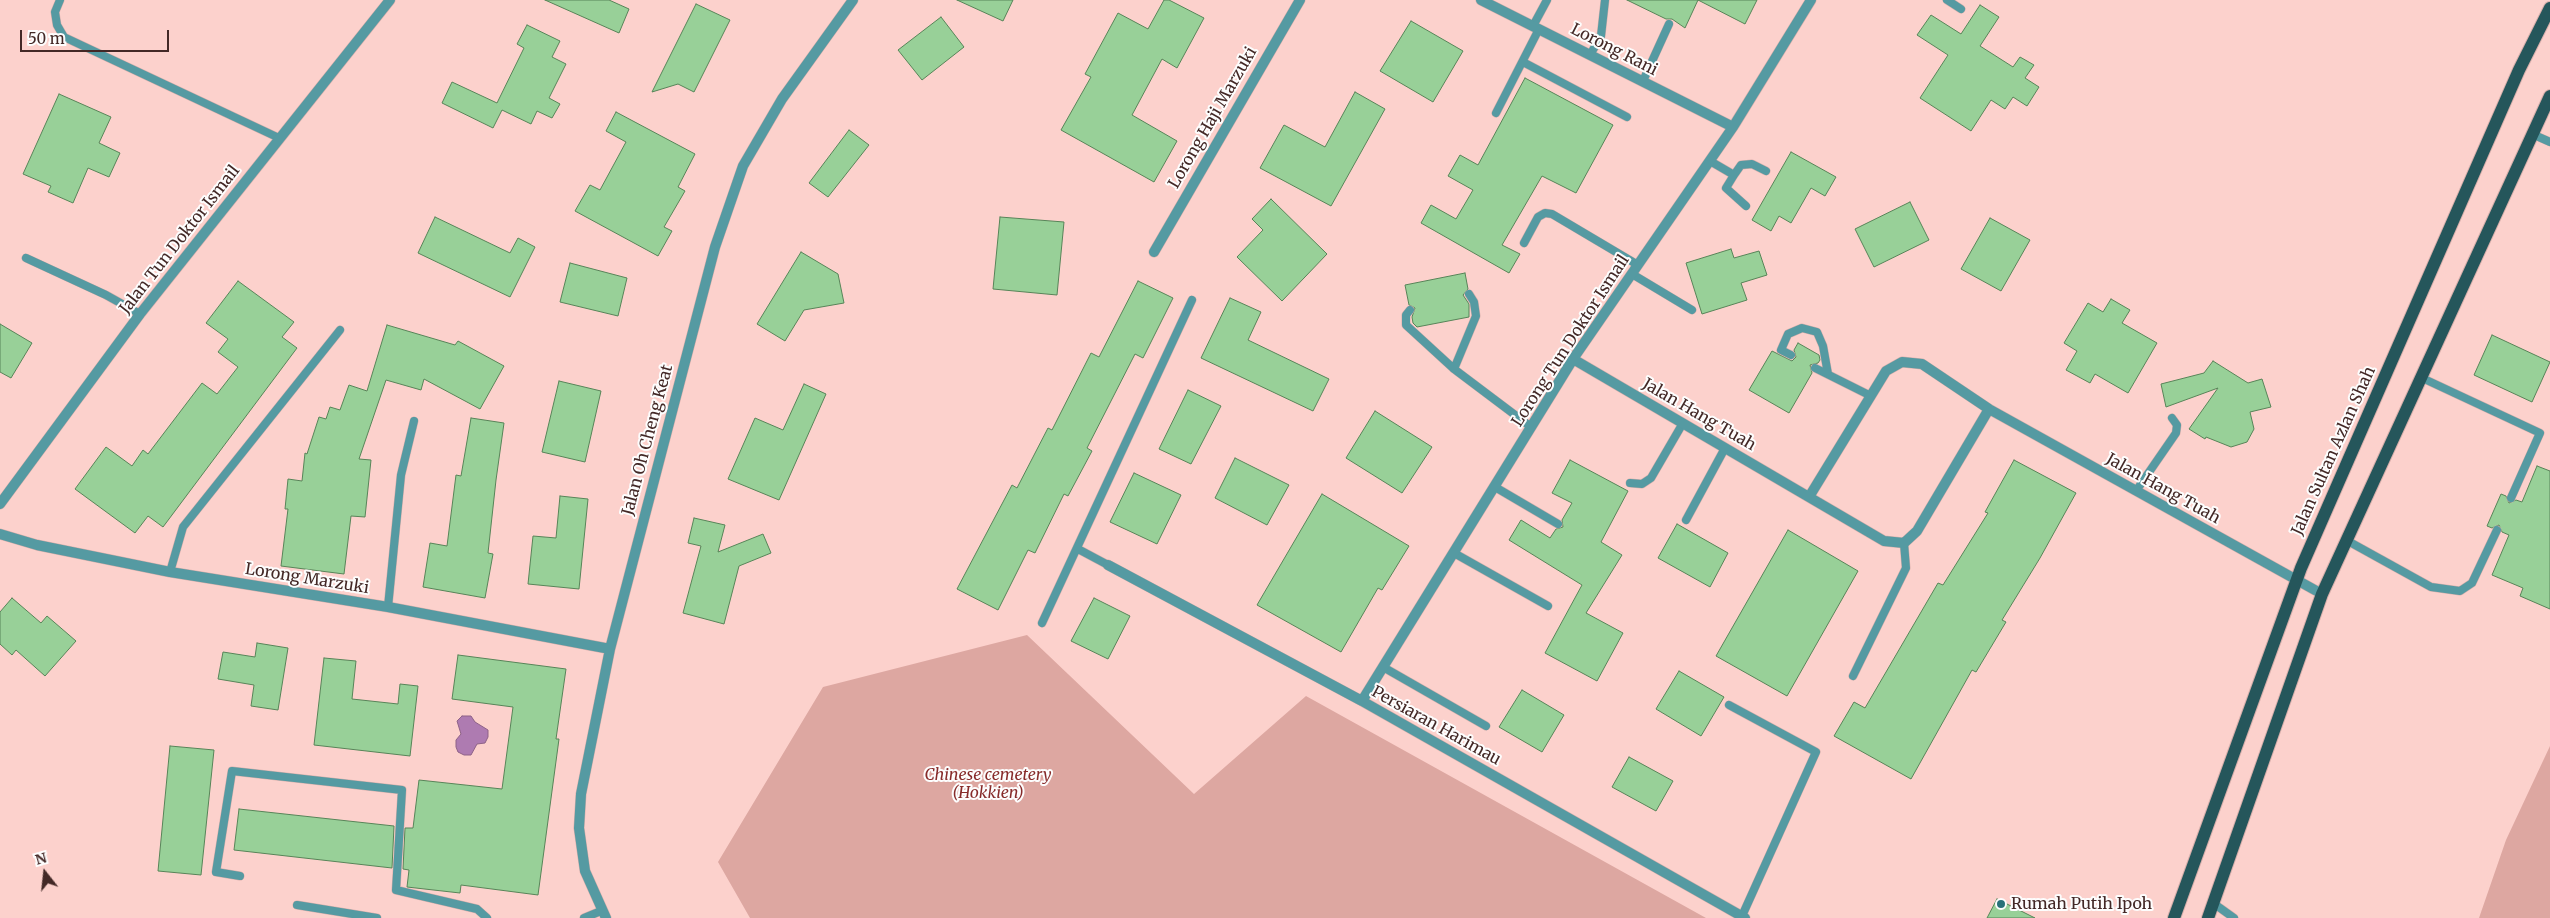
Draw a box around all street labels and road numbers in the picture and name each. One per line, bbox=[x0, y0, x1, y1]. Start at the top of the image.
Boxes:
street label: Lorong Rani bbox=[1567, 20, 1661, 80]
street label: Lorong Haji Marzuki bbox=[1165, 44, 1261, 192]
street label: Jalan Tun Doktor Ismail bbox=[116, 162, 244, 318]
street label: Lorong Tun Doktor Ismail bbox=[1508, 252, 1634, 430]
street label: Jalan Oh Cheng Keat bbox=[619, 363, 677, 517]
street label: Jalan Sultan Azlan Shah bbox=[2288, 364, 2380, 538]
street label: Jalan Hang Tuah bbox=[1639, 375, 1759, 455]
street label: Jalan Hang Tuah bbox=[2103, 450, 2223, 528]
street label: Lorong Marzuki bbox=[244, 560, 370, 598]
street label: Persiaran Harimau bbox=[1368, 682, 1504, 770]

